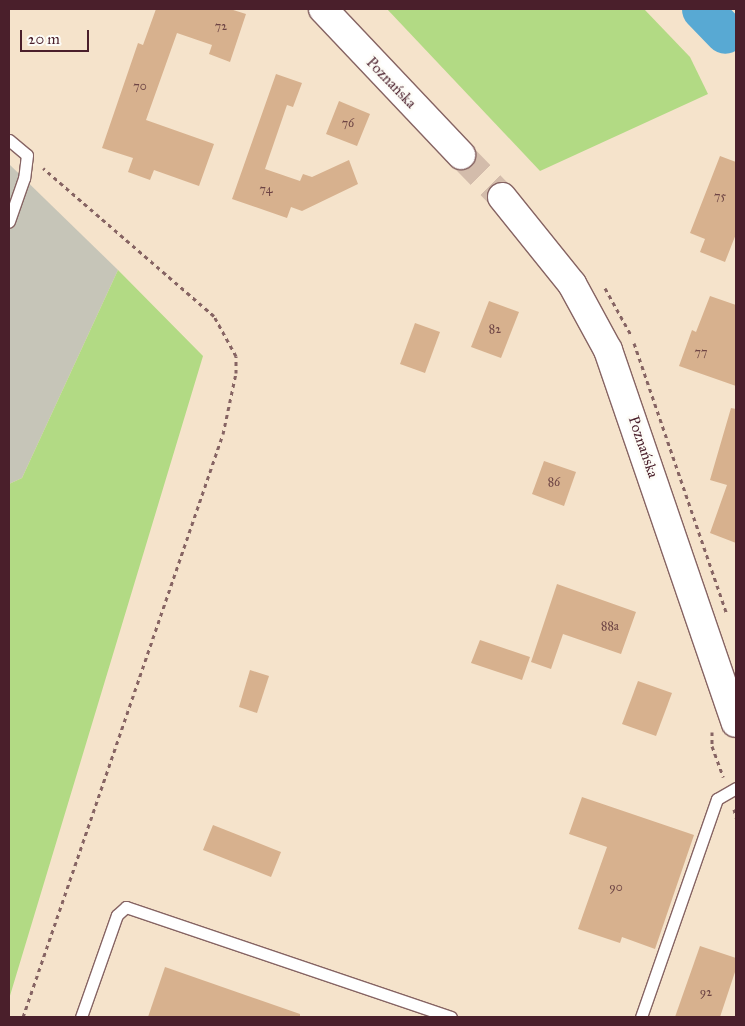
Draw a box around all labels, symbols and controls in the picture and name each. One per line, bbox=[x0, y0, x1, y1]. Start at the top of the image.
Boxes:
scale bar bbox=[22, 20, 91, 52]
house number: 72 bbox=[215, 20, 227, 34]
text: 20 m bbox=[28, 30, 60, 48]
street label: Poznańska bbox=[362, 54, 420, 112]
house number: 70 bbox=[133, 80, 147, 94]
house number: 76 bbox=[342, 117, 354, 131]
house number: 74 bbox=[260, 183, 272, 197]
house number: 75 bbox=[714, 190, 726, 204]
house number: 82 bbox=[489, 323, 501, 337]
house number: 77 bbox=[695, 346, 707, 360]
street label: Poznańska bbox=[624, 414, 662, 480]
house number: 86 bbox=[548, 476, 560, 490]
house number: 88a bbox=[601, 620, 619, 634]
house number: 90 bbox=[609, 881, 623, 895]
house number: 92 bbox=[700, 986, 712, 1000]

